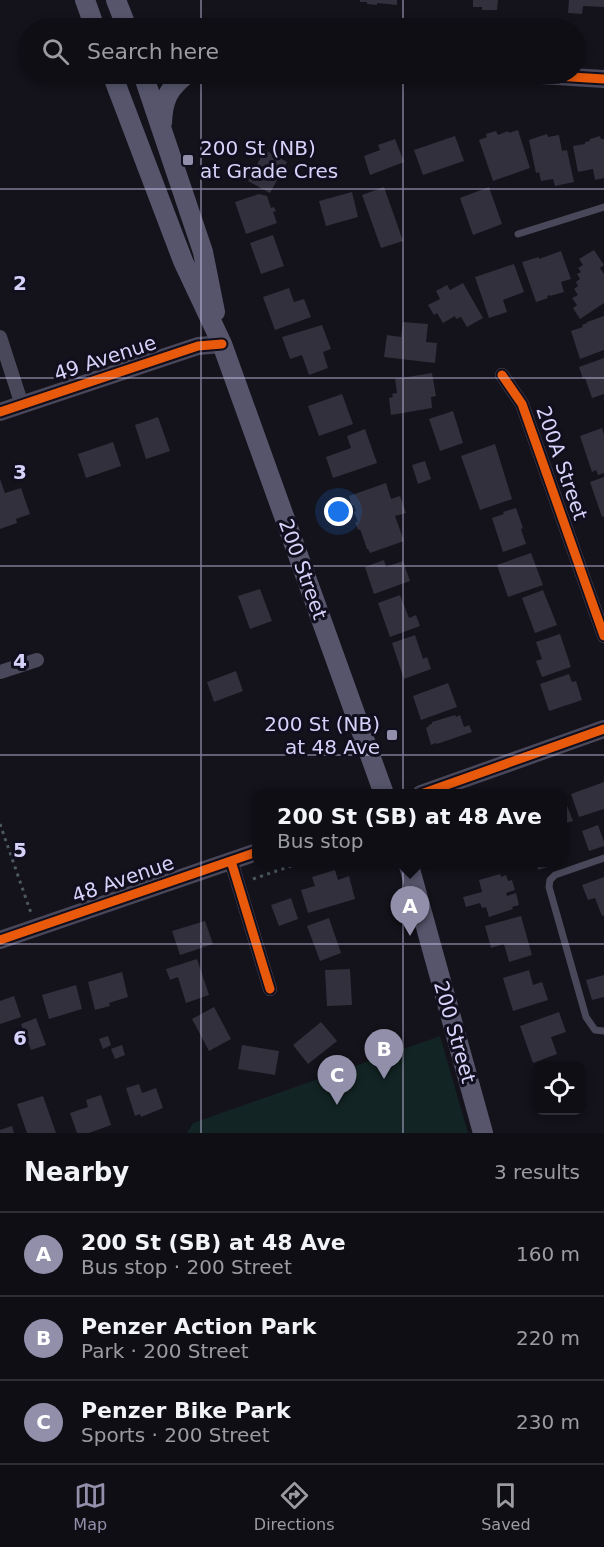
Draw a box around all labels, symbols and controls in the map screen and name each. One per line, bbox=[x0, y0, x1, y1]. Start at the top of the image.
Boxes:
search box bbox=[18, 18, 586, 84]
icon: search bbox=[39, 35, 72, 68]
text: Search here bbox=[87, 39, 219, 64]
place label: 200 St (NB) at Grade Cres bbox=[200, 136, 338, 183]
marker: 200 St (NB) at Grade Cres bbox=[181, 153, 195, 167]
text: 2 bbox=[13, 271, 27, 295]
street label: 49 Avenue bbox=[51, 330, 159, 386]
street label: 200A Street bbox=[531, 403, 593, 523]
text: 3 bbox=[13, 460, 27, 484]
your location bbox=[324, 497, 353, 526]
street label: 200 Street bbox=[274, 515, 332, 623]
text: 4 bbox=[13, 649, 27, 673]
place label: 200 St (NB) at 48 Ave bbox=[264, 712, 380, 759]
marker: 200 St (NB) at 48 Ave bbox=[385, 728, 399, 742]
popup bbox=[252, 789, 567, 867]
text: 200 St (SB) at 48 Ave bbox=[277, 804, 542, 829]
text: Bus stop bbox=[277, 829, 363, 853]
text: 5 bbox=[13, 838, 27, 862]
street label: 48 Avenue bbox=[69, 850, 177, 908]
pin: A bbox=[390, 886, 430, 936]
street label: 200 Street bbox=[429, 978, 481, 1086]
text: 6 bbox=[13, 1026, 27, 1050]
pin: B bbox=[364, 1030, 404, 1079]
pin: C bbox=[318, 1056, 356, 1105]
map controls bbox=[532, 1061, 586, 1115]
button: locate bbox=[532, 1061, 586, 1115]
text: Nearby bbox=[24, 1157, 129, 1187]
text: 3 results bbox=[494, 1160, 580, 1184]
text: 200 St (SB) at 48 Ave bbox=[81, 1230, 346, 1255]
text: A bbox=[36, 1242, 51, 1266]
text: 160 m bbox=[516, 1242, 580, 1266]
text: Bus stop · 200 Street bbox=[81, 1255, 292, 1279]
text: Penzer Action Park bbox=[81, 1314, 316, 1339]
text: B bbox=[36, 1326, 51, 1350]
text: 220 m bbox=[516, 1326, 580, 1350]
text: Park · 200 Street bbox=[81, 1339, 249, 1363]
text: Penzer Bike Park bbox=[81, 1398, 291, 1423]
text: C bbox=[36, 1410, 51, 1434]
text: 230 m bbox=[516, 1410, 580, 1434]
text: Sports · 200 Street bbox=[81, 1423, 270, 1447]
tab: Map bbox=[73, 1479, 107, 1534]
tab: Directions bbox=[254, 1479, 334, 1534]
tab: Saved bbox=[481, 1479, 531, 1534]

